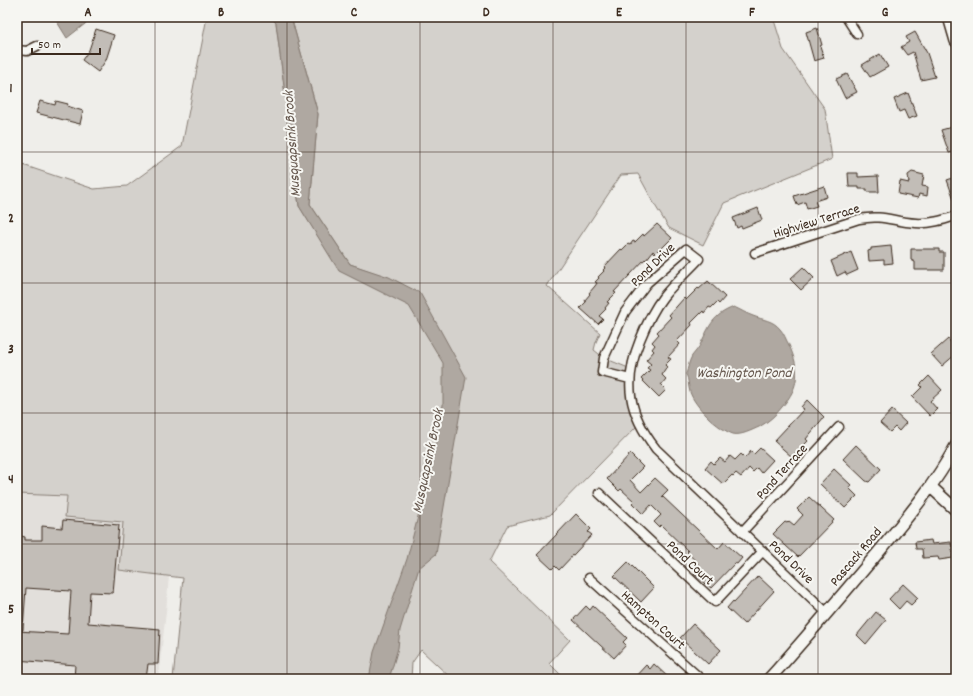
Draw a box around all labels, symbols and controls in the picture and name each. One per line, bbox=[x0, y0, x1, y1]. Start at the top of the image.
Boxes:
text: A bbox=[84, 4, 92, 23]
text: B bbox=[218, 4, 224, 23]
text: C bbox=[351, 4, 358, 23]
text: D bbox=[483, 4, 490, 23]
text: E bbox=[616, 4, 623, 23]
text: F bbox=[749, 4, 755, 23]
text: G bbox=[882, 4, 889, 23]
scale bar bbox=[32, 30, 100, 56]
text: 50 m bbox=[38, 37, 61, 54]
text: 1 bbox=[10, 80, 13, 99]
water label: Musquapsink Brook bbox=[278, 88, 308, 198]
street label: Highview Terrace bbox=[771, 199, 862, 245]
text: 2 bbox=[8, 210, 14, 229]
street label: Pond Drive bbox=[626, 239, 680, 292]
text: 3 bbox=[8, 341, 14, 360]
water label: Washington Pond bbox=[696, 363, 794, 385]
water label: Musquapsink Brook bbox=[407, 405, 451, 516]
street label: Pond Terrace bbox=[752, 440, 813, 505]
text: 4 bbox=[8, 471, 14, 490]
street label: Pascack Road bbox=[826, 523, 887, 591]
street label: Pond Court bbox=[661, 536, 718, 591]
street label: Pond Drive bbox=[764, 536, 818, 589]
street label: Hampton Court bbox=[616, 586, 689, 655]
text: 5 bbox=[8, 601, 14, 620]

